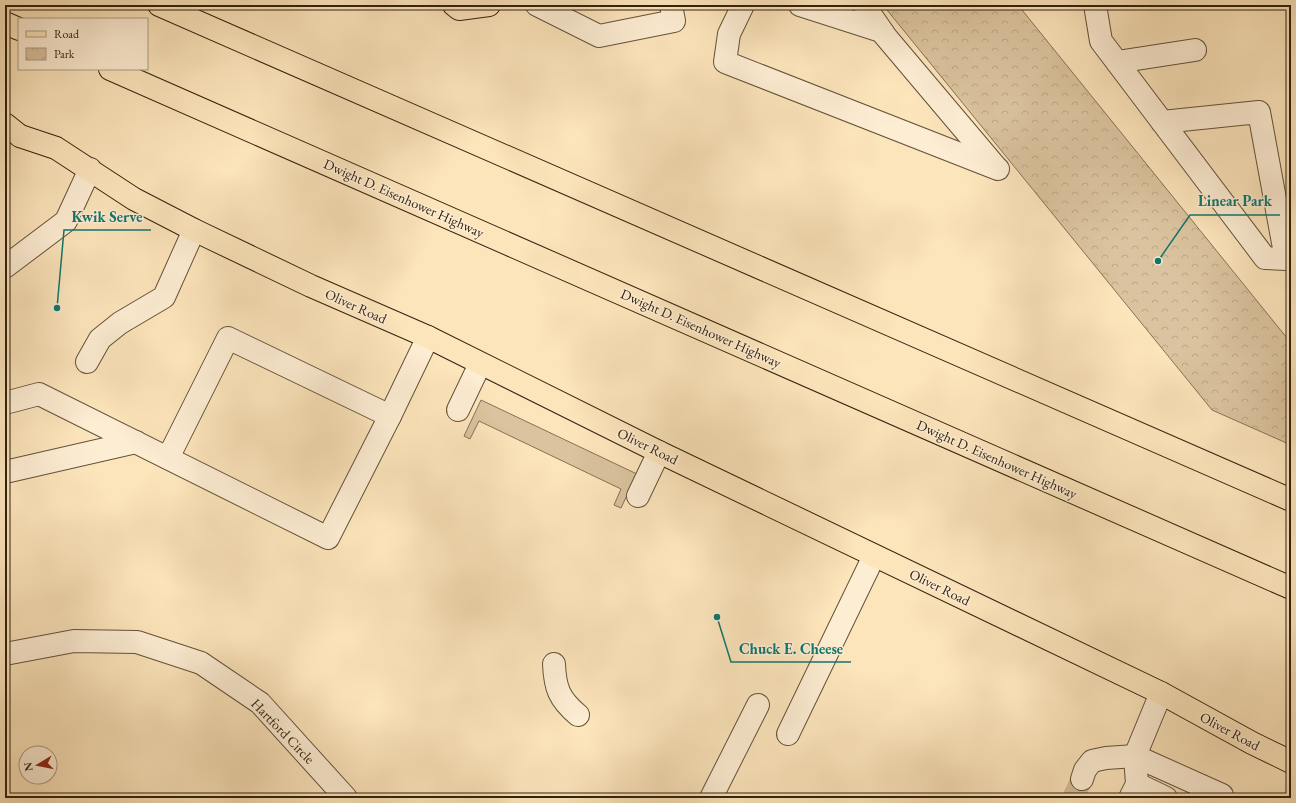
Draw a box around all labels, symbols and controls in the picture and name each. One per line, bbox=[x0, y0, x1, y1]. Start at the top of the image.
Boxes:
legend bbox=[18, 18, 148, 70]
text: Road bbox=[54, 26, 80, 42]
text: Park bbox=[54, 46, 75, 62]
street label: Dwight D. Eisenhower Highway bbox=[321, 154, 488, 242]
callout: Linear Park bbox=[1190, 188, 1280, 215]
text: Linear Park bbox=[1198, 191, 1273, 210]
callout: Kwik Serve bbox=[64, 203, 151, 230]
text: Kwik Serve bbox=[71, 207, 143, 226]
street label: Oliver Road bbox=[322, 284, 390, 328]
street label: Dwight D. Eisenhower Highway bbox=[618, 284, 785, 372]
street label: Dwight D. Eisenhower Highway bbox=[914, 415, 1081, 503]
street label: Oliver Road bbox=[615, 424, 682, 469]
street label: Oliver Road bbox=[907, 565, 974, 610]
callout: Chuck E. Cheese bbox=[731, 635, 851, 662]
text: Chuck E. Cheese bbox=[739, 639, 843, 658]
street label: Hartford Circle bbox=[247, 694, 319, 768]
street label: Oliver Road bbox=[1197, 708, 1264, 755]
north arrow bbox=[18, 745, 58, 785]
text: N bbox=[20, 761, 36, 772]

